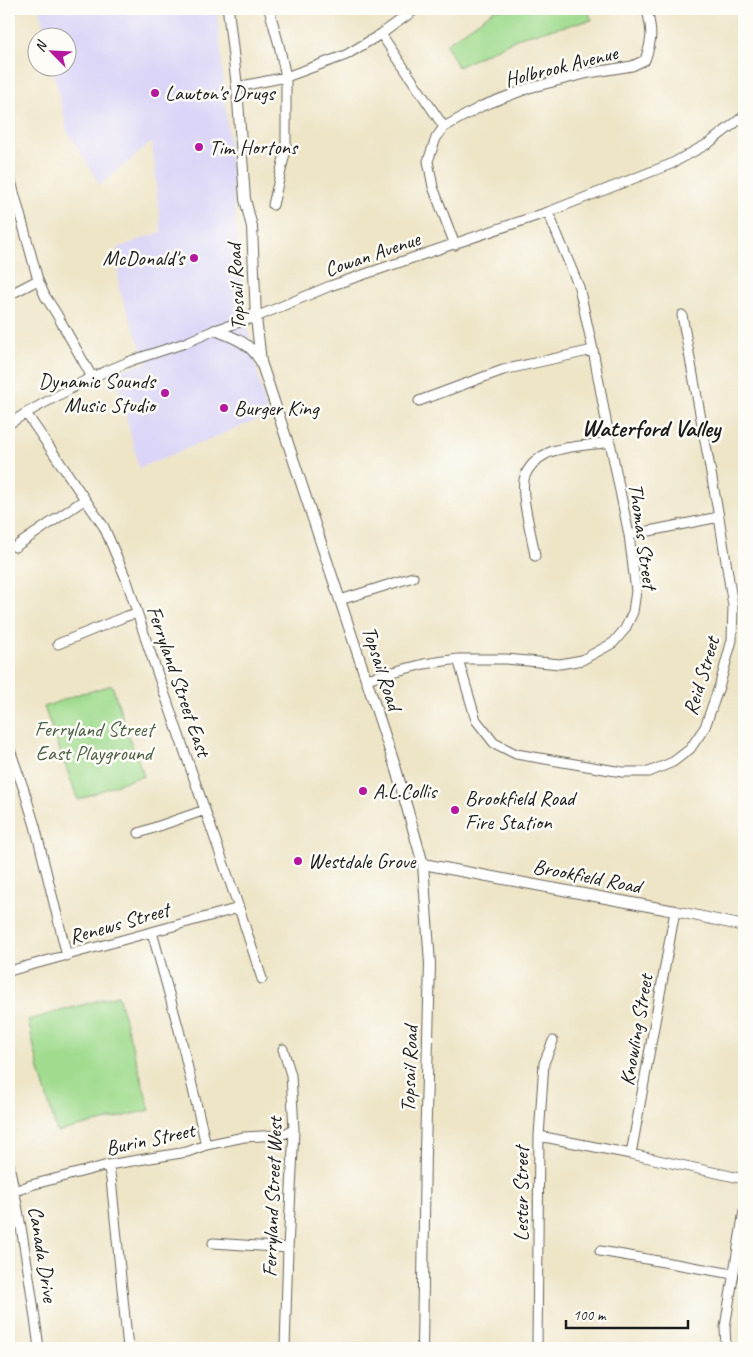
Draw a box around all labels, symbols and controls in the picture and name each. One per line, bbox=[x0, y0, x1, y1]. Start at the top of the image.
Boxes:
north arrow bbox=[28, 28, 78, 78]
text: N bbox=[31, 37, 51, 54]
street label: Holbrook Avenue bbox=[502, 39, 621, 93]
place label: Lawton's Drugs bbox=[165, 80, 276, 106]
marker: Lawton's Drugs bbox=[149, 87, 161, 99]
place label: Tim Hortons bbox=[209, 134, 299, 160]
marker: Tim Hortons bbox=[193, 141, 205, 153]
street label: Cowan Avenue bbox=[321, 225, 424, 282]
street label: Topsail Road bbox=[221, 239, 251, 331]
place label: McDonald's bbox=[103, 245, 186, 271]
marker: McDonald's bbox=[188, 252, 200, 264]
place label: Dynamic Sounds Music Studio bbox=[38, 368, 158, 418]
marker: Dynamic Sounds Music Studio bbox=[159, 387, 171, 399]
place label: Burger King bbox=[234, 395, 320, 421]
marker: Burger King bbox=[218, 402, 230, 414]
district label: Waterford Valley bbox=[582, 413, 722, 443]
street label: Thomas Street bbox=[623, 481, 664, 594]
street label: Ferryland Street East bbox=[141, 602, 218, 762]
street label: Topsail Road bbox=[356, 623, 409, 717]
street label: Reid Street bbox=[677, 632, 726, 718]
park label: Ferryland Street East Playground bbox=[35, 716, 156, 766]
place label: A.L.Collis bbox=[373, 778, 438, 804]
marker: A.L.Collis bbox=[357, 785, 369, 797]
place label: Brookfield Road Fire Station bbox=[465, 785, 578, 835]
marker: Brookfield Road Fire Station bbox=[449, 804, 461, 816]
place label: Westdale Grove bbox=[308, 848, 417, 874]
street label: Brookfield Road bbox=[531, 853, 647, 900]
marker: Westdale Grove bbox=[292, 855, 304, 867]
street label: Renews Street bbox=[66, 895, 175, 950]
street label: Knowling Street bbox=[613, 971, 659, 1087]
street label: Topsail Road bbox=[395, 1022, 424, 1113]
street label: Ferryland Street West bbox=[256, 1115, 288, 1277]
street label: Burin Street bbox=[103, 1116, 199, 1161]
street label: Lester Street bbox=[508, 1143, 534, 1242]
street label: Canada Drive bbox=[23, 1204, 64, 1305]
scale bar bbox=[566, 1297, 688, 1329]
text: 100 m bbox=[573, 1306, 607, 1325]

